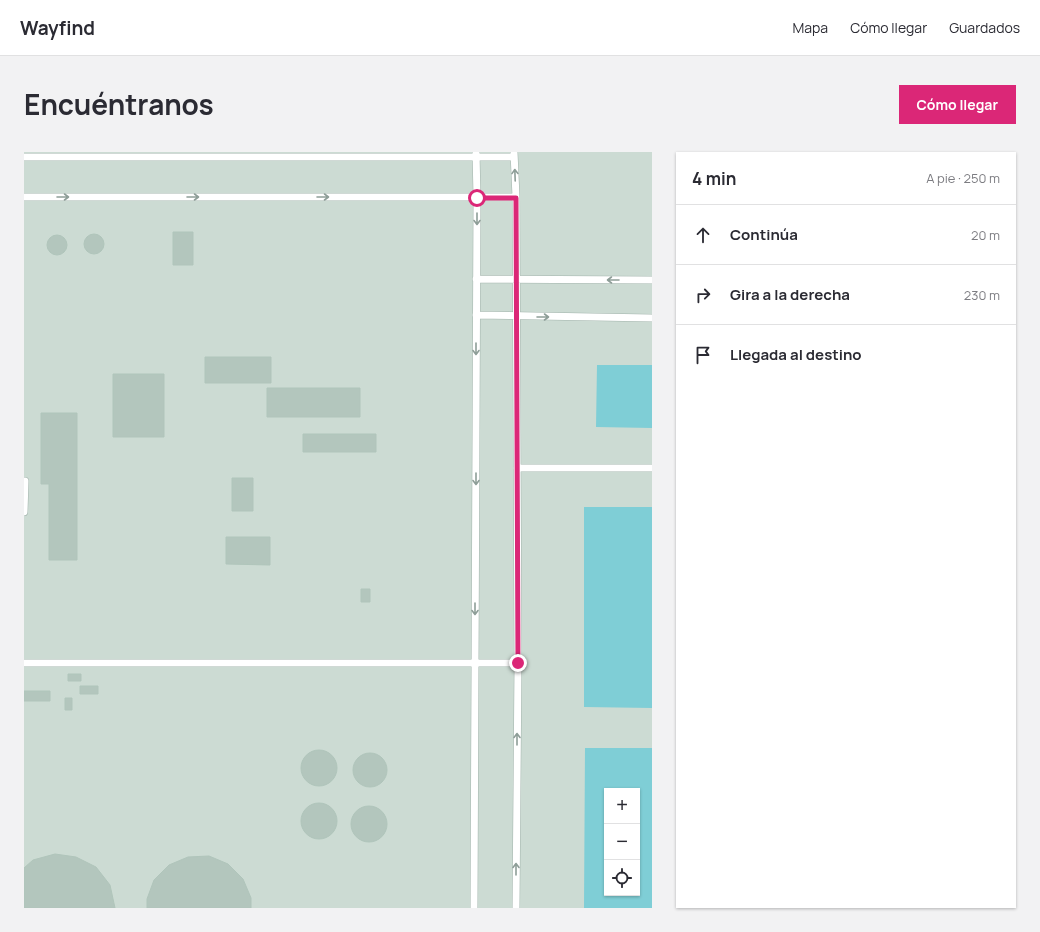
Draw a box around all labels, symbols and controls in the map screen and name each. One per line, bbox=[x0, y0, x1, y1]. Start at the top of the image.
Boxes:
text: Wayfind bbox=[20, 15, 95, 41]
text: Mapa bbox=[793, 18, 828, 37]
text: Cómo llegar bbox=[850, 18, 927, 37]
text: Guardados bbox=[949, 18, 1020, 37]
text: Encuéntranos bbox=[24, 85, 214, 123]
button: Cómo llegar bbox=[899, 85, 1016, 124]
text: 4 min bbox=[692, 167, 736, 190]
one-way arrow bbox=[511, 169, 518, 182]
text: A pie · 250 m bbox=[926, 169, 1000, 187]
route start bbox=[468, 189, 486, 207]
one-way arrow bbox=[56, 193, 69, 201]
one-way arrow bbox=[186, 193, 199, 201]
one-way arrow bbox=[316, 193, 329, 201]
one-way arrow bbox=[473, 212, 481, 225]
icon: ahead bbox=[692, 224, 714, 246]
text: Continúa bbox=[730, 224, 798, 245]
text: 20 m bbox=[971, 226, 1000, 244]
one-way arrow bbox=[607, 276, 620, 284]
icon: right bbox=[692, 284, 714, 306]
text: Gira a la derecha bbox=[730, 284, 850, 305]
text: 230 m bbox=[964, 286, 1000, 304]
one-way arrow bbox=[536, 313, 549, 321]
one-way arrow bbox=[472, 342, 480, 355]
icon: arrive bbox=[692, 344, 714, 366]
text: Llegada al destino bbox=[730, 344, 862, 365]
one-way arrow bbox=[472, 472, 480, 485]
one-way arrow bbox=[471, 602, 479, 615]
route end bbox=[509, 654, 527, 672]
one-way arrow bbox=[513, 733, 521, 746]
map controls bbox=[604, 788, 640, 896]
button: + bbox=[604, 788, 640, 824]
button: − bbox=[604, 824, 640, 860]
button: locate bbox=[604, 860, 640, 896]
one-way arrow bbox=[512, 863, 520, 876]

